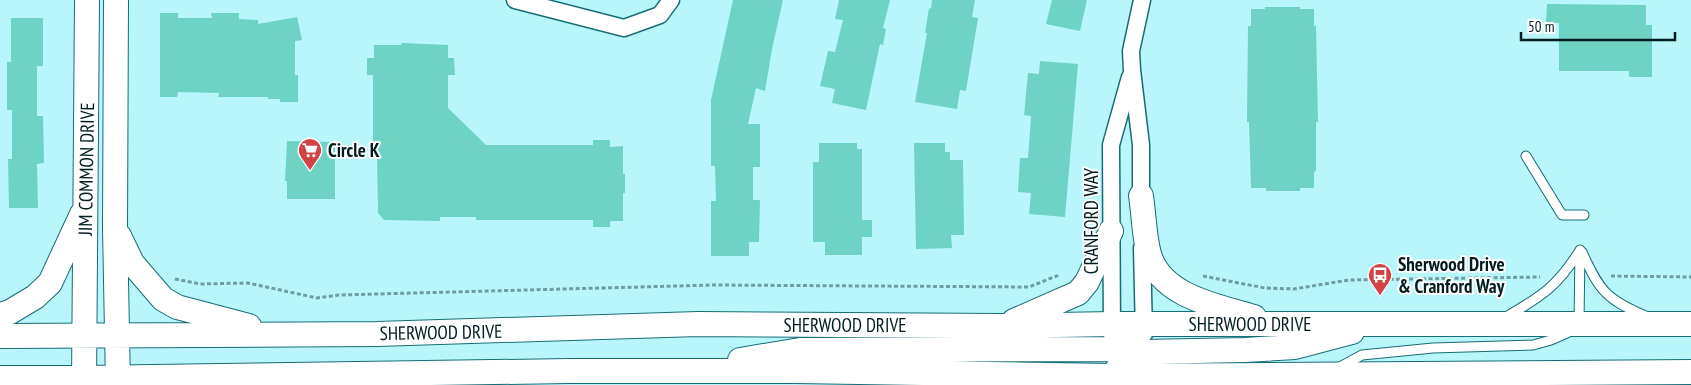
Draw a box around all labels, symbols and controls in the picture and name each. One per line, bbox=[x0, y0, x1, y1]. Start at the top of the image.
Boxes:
scale bar bbox=[1521, 10, 1675, 42]
text: 50 m bbox=[1528, 17, 1554, 36]
street label: JIM COMMON DRIVE bbox=[73, 102, 99, 237]
supermarket icon: Circle K bbox=[297, 137, 323, 171]
place label: Circle K bbox=[328, 138, 380, 162]
street label: CRANFORD WAY bbox=[1079, 167, 1103, 274]
place label: Sherwood Drive & Cranford Way bbox=[1398, 252, 1505, 298]
bus stop icon: Sherwood Drive & Cranford Way bbox=[1367, 262, 1393, 296]
street label: SHERWOOD DRIVE bbox=[1189, 312, 1311, 336]
street label: SHERWOOD DRIVE bbox=[784, 313, 906, 337]
street label: SHERWOOD DRIVE bbox=[379, 319, 503, 345]

